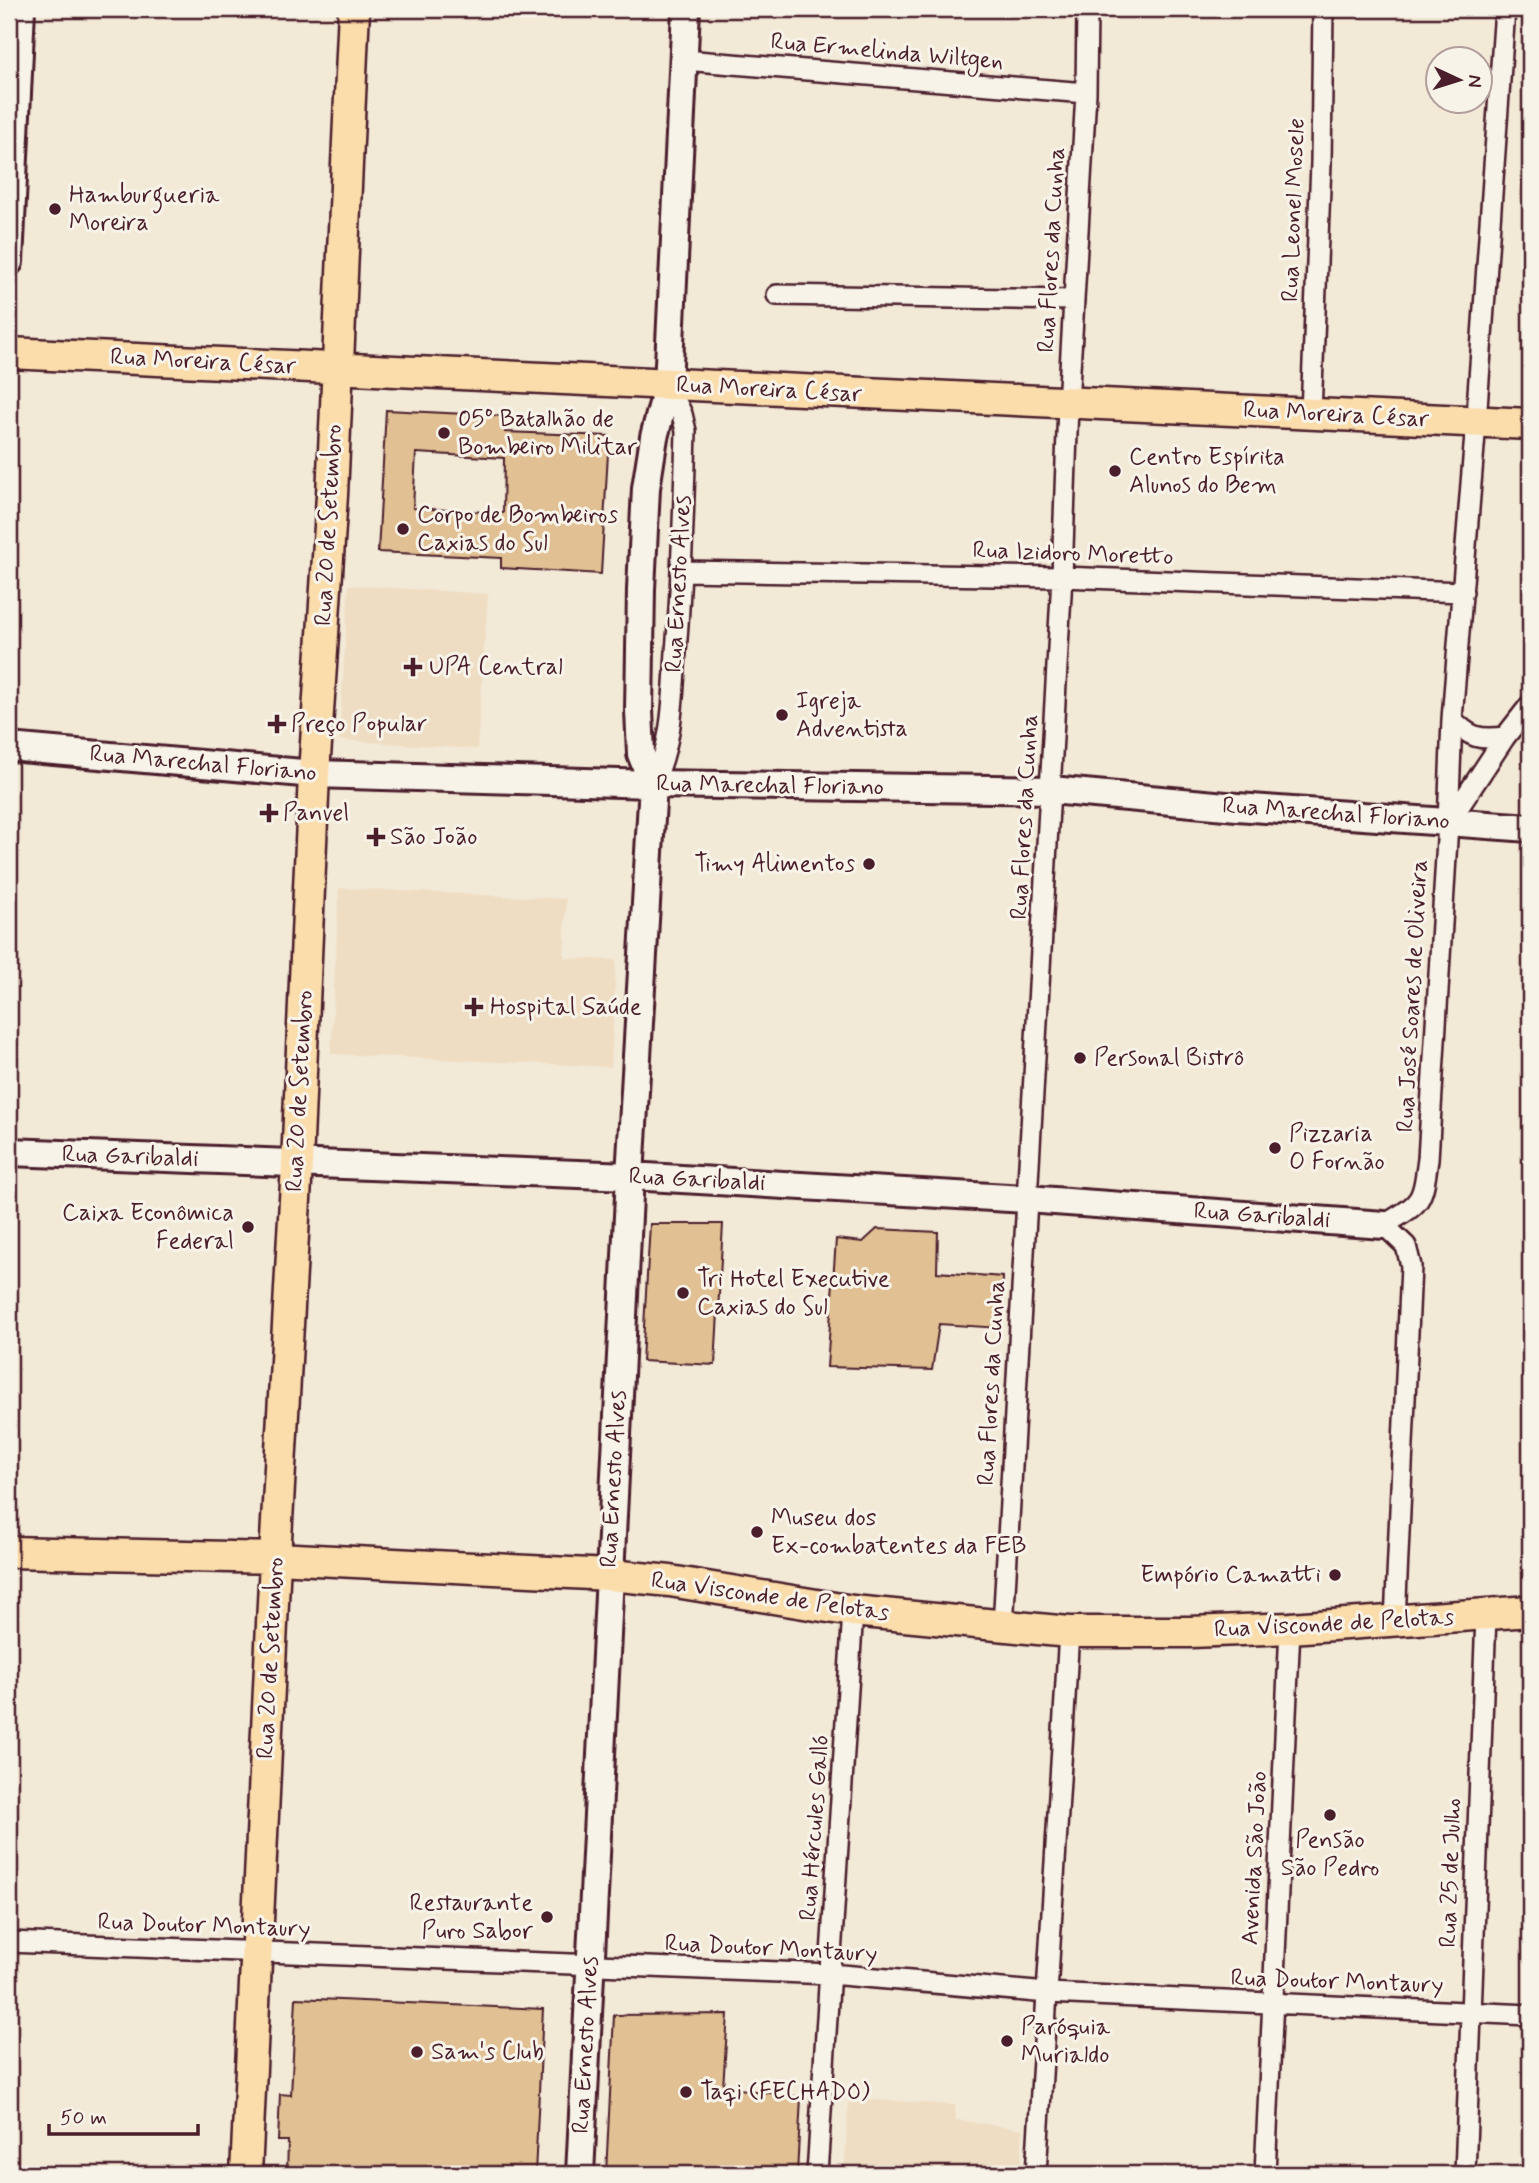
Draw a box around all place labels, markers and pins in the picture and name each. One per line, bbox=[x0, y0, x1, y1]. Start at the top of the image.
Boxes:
place label: Hamburgueria Moreira bbox=[69, 180, 220, 239]
marker: Hamburgueria Moreira bbox=[47, 201, 63, 217]
place label: 05º Batalhão de Bombeiro Militar bbox=[458, 404, 637, 463]
marker: 05º Batalhão de Bombeiro Militar bbox=[436, 425, 452, 441]
place label: Centro Espírita Alunos do Bem bbox=[1129, 442, 1285, 501]
marker: Centro Espírita Alunos do Bem bbox=[1107, 463, 1123, 479]
place label: Corpo de Bombeiros Caxias do Sul bbox=[417, 500, 618, 559]
marker: Corpo de Bombeiros Caxias do Sul bbox=[395, 521, 411, 537]
place label: UPA Central bbox=[429, 652, 563, 683]
marker: UPA Central bbox=[403, 657, 423, 677]
place label: Igreja Adventista bbox=[796, 686, 908, 745]
marker: Igreja Adventista bbox=[774, 707, 790, 723]
place label: Preço Popular bbox=[291, 709, 427, 740]
marker: Preço Popular bbox=[269, 716, 285, 732]
place label: Panvel bbox=[283, 798, 349, 829]
marker: Panvel bbox=[261, 805, 277, 821]
place label: São João bbox=[390, 822, 477, 853]
marker: São João bbox=[368, 829, 384, 845]
place label: Timy Alimentos bbox=[694, 849, 855, 880]
marker: Timy Alimentos bbox=[861, 856, 877, 872]
place label: Hospital Saúde bbox=[490, 992, 642, 1023]
marker: Hospital Saúde bbox=[464, 997, 484, 1017]
place label: Personal Bistrô bbox=[1094, 1043, 1244, 1074]
marker: Personal Bistrô bbox=[1072, 1050, 1088, 1066]
place label: Pizzaria O Fornão bbox=[1289, 1119, 1385, 1178]
marker: Pizzaria O Fornão bbox=[1267, 1140, 1283, 1156]
place label: Caixa Econômica Federal bbox=[62, 1198, 234, 1257]
marker: Caixa Econômica Federal bbox=[240, 1219, 256, 1235]
place label: Tri Hotel Executive Caxias do Sul bbox=[697, 1264, 890, 1323]
marker: Tri Hotel Executive Caxias do Sul bbox=[675, 1285, 691, 1301]
place label: Museu dos Ex-combatentes da FEB bbox=[771, 1503, 1026, 1562]
marker: Museu dos Ex-combatentes da FEB bbox=[749, 1524, 765, 1540]
place label: Empório Camatti bbox=[1140, 1560, 1321, 1591]
marker: Empório Camatti bbox=[1327, 1567, 1343, 1583]
marker: Pensão São Pedro bbox=[1322, 1807, 1338, 1823]
place label: Pensão São Pedro bbox=[1281, 1825, 1379, 1884]
place label: Restaurante Puro Sabor bbox=[410, 1888, 534, 1947]
marker: Restaurante Puro Sabor bbox=[539, 1909, 555, 1925]
place label: Paróquia Murialdo bbox=[1021, 2012, 1111, 2071]
marker: Paróquia Murialdo bbox=[999, 2033, 1015, 2049]
place label: Sam's Club bbox=[431, 2037, 544, 2068]
marker: Sam's Club bbox=[409, 2044, 425, 2060]
place label: Taqi (FECHADO) bbox=[700, 2077, 870, 2108]
marker: Taqi (FECHADO) bbox=[678, 2084, 694, 2100]

